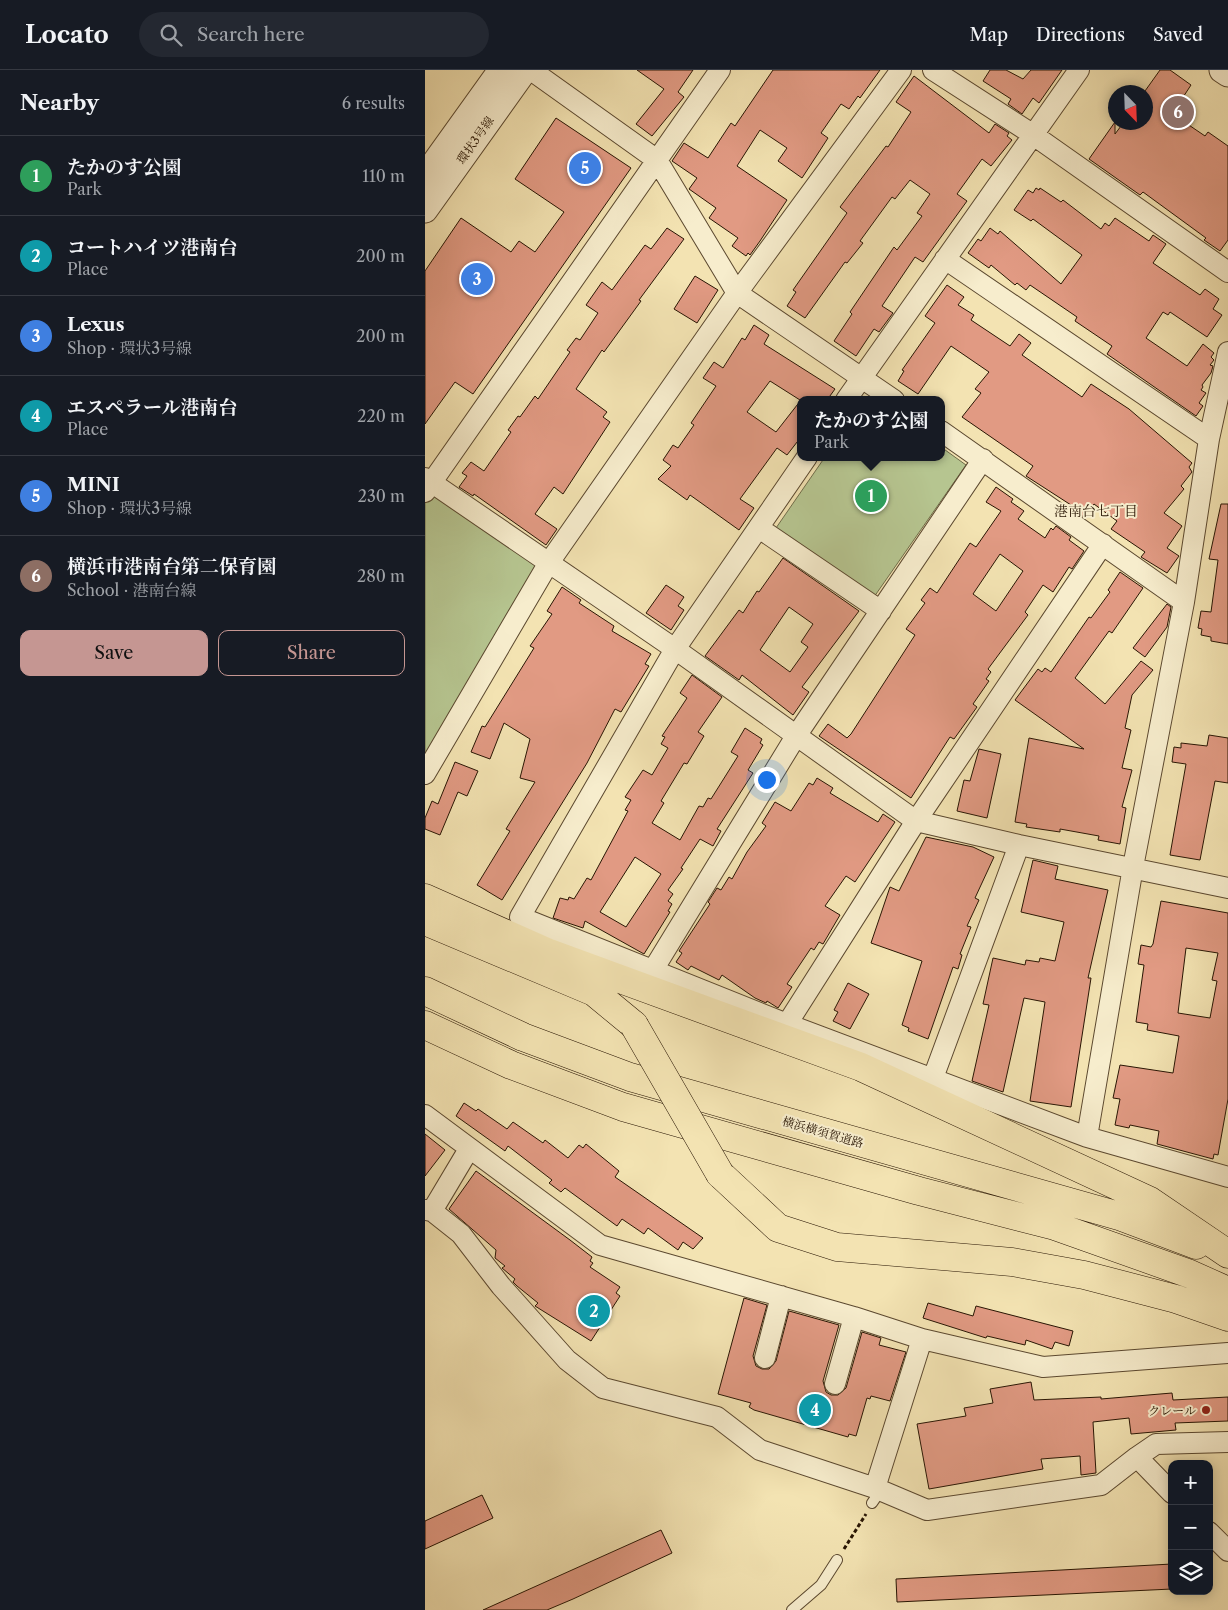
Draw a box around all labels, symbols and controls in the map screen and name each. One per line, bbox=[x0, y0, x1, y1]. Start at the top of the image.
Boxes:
search box bbox=[139, 12, 489, 57]
text: Locato bbox=[25, 20, 109, 49]
icon: search bbox=[157, 21, 185, 49]
text: Search here bbox=[197, 23, 305, 46]
text: Map bbox=[969, 24, 1008, 46]
text: Directions bbox=[1036, 24, 1125, 46]
text: Saved bbox=[1153, 24, 1203, 46]
north arrow bbox=[1108, 85, 1153, 130]
text: Nearby bbox=[20, 90, 99, 115]
text: 6 results bbox=[342, 93, 405, 113]
pin: 6 bbox=[1162, 93, 1194, 131]
street label: 環状3号線 bbox=[453, 113, 497, 167]
pin: 5 bbox=[569, 149, 601, 187]
text: たかのす公園 bbox=[67, 156, 181, 179]
text: 1 bbox=[32, 166, 40, 186]
text: 110 m bbox=[362, 166, 405, 186]
text: Park bbox=[67, 179, 102, 199]
text: コートハイツ港南台 bbox=[67, 236, 238, 259]
text: 2 bbox=[31, 246, 41, 266]
text: 200 m bbox=[356, 246, 405, 266]
text: Place bbox=[67, 259, 108, 279]
pin: 3 bbox=[461, 260, 493, 298]
text: Lexus bbox=[67, 313, 124, 336]
text: 3 bbox=[31, 326, 41, 346]
text: 200 m bbox=[356, 326, 405, 346]
text: Shop · 環状3号線 bbox=[67, 338, 192, 358]
text: エスペラール港南台 bbox=[67, 396, 238, 419]
popup bbox=[797, 396, 945, 461]
text: 4 bbox=[31, 406, 41, 426]
text: 220 m bbox=[357, 406, 405, 426]
text: たかのす公園 bbox=[814, 409, 928, 432]
text: Place bbox=[67, 419, 108, 439]
text: Park bbox=[814, 432, 849, 452]
text: MINI bbox=[67, 473, 120, 496]
pin: 1 bbox=[855, 477, 887, 515]
text: 5 bbox=[32, 486, 40, 506]
text: 230 m bbox=[358, 486, 405, 506]
text: Shop · 環状3号線 bbox=[67, 498, 192, 518]
district label: 港南台七丁目 bbox=[1054, 502, 1138, 520]
text: 横浜市港南台第二保育園 bbox=[67, 555, 276, 578]
text: 6 bbox=[31, 566, 41, 586]
text: 280 m bbox=[357, 566, 405, 586]
text: School · 港南台線 bbox=[67, 580, 196, 600]
button: Save bbox=[20, 630, 208, 676]
button: Share bbox=[218, 630, 405, 676]
your location bbox=[754, 767, 780, 793]
street label: 横浜横須賀道路 bbox=[781, 1113, 865, 1151]
pin: 2 bbox=[578, 1292, 610, 1330]
pin: 4 bbox=[799, 1391, 831, 1429]
place label: クレール bbox=[1148, 1403, 1196, 1418]
marker: クレール bbox=[1200, 1404, 1212, 1416]
map controls bbox=[1168, 1460, 1213, 1595]
button: + bbox=[1168, 1460, 1213, 1505]
button: − bbox=[1168, 1505, 1213, 1550]
button: layers bbox=[1168, 1550, 1213, 1595]

